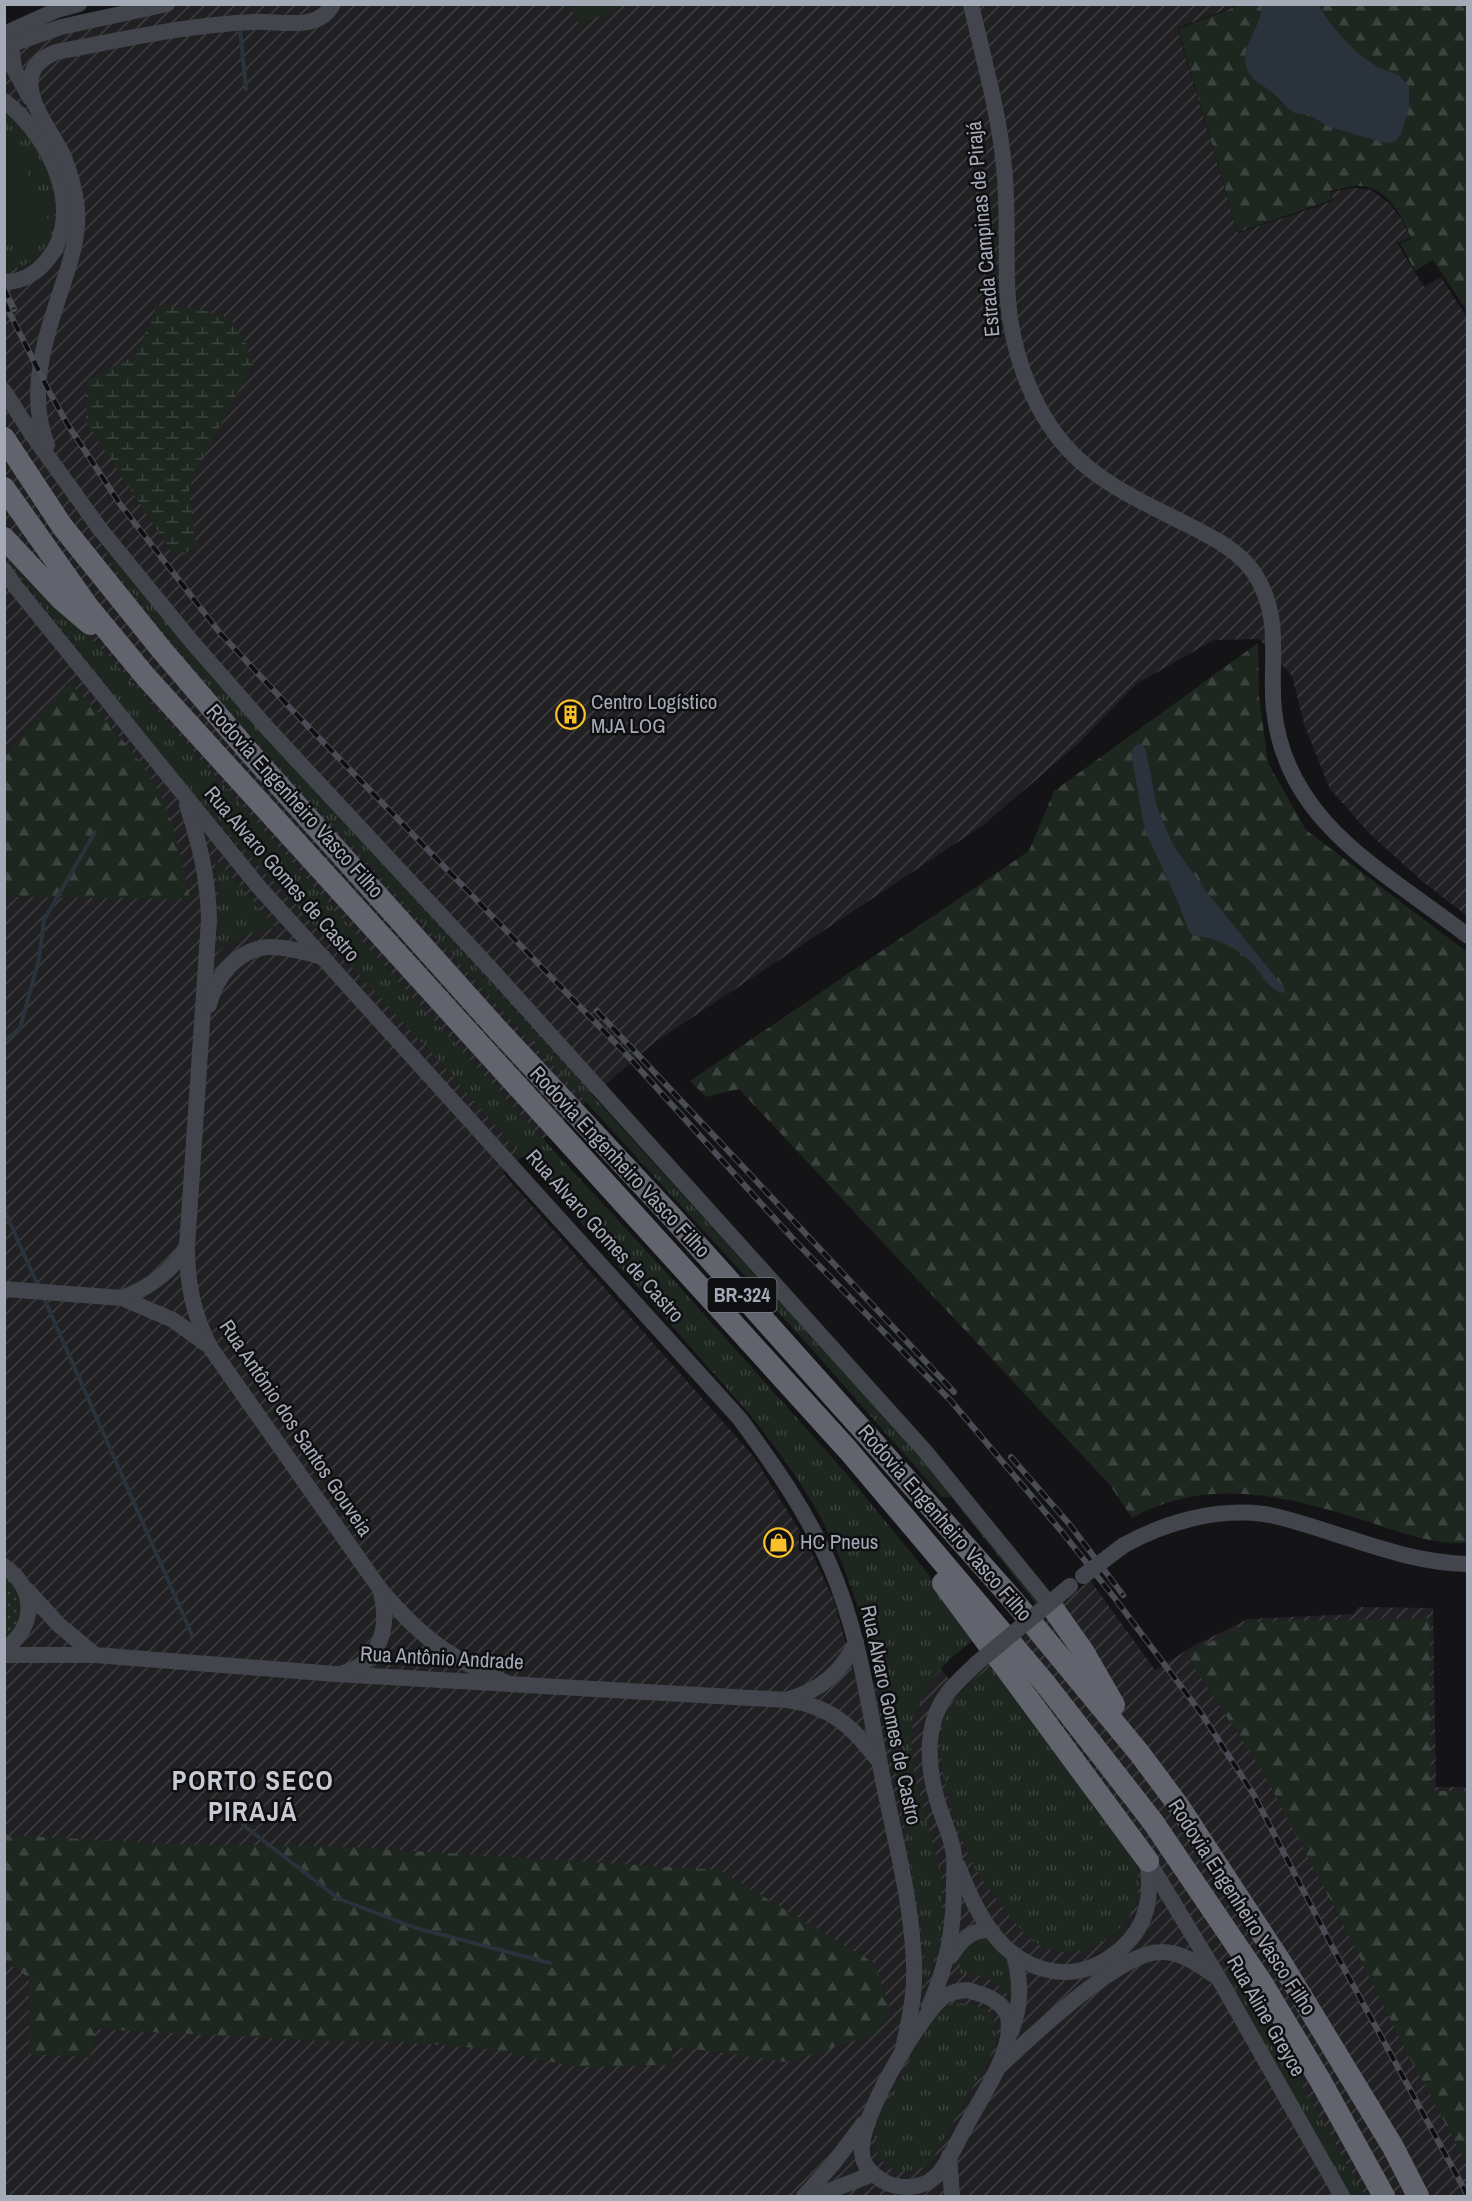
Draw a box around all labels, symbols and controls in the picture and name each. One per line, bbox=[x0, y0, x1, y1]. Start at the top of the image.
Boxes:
street label: Estrada Campinas de Pirajá bbox=[959, 120, 1006, 338]
place label: Centro Logístico MJA LOG bbox=[591, 687, 717, 740]
street label: Rodovia Engenheiro Vasco Filho bbox=[200, 697, 391, 904]
building icon: Centro Logístico MJA LOG bbox=[554, 698, 586, 730]
street label: Rua Alvaro Gomes de Castro bbox=[198, 780, 367, 968]
street label: Rodovia Engenheiro Vasco Filho bbox=[524, 1059, 717, 1264]
street label: Rua Alvaro Gomes de Castro bbox=[520, 1143, 691, 1329]
road number: BR-324 bbox=[708, 1278, 777, 1312]
street label: Rua Antônio dos Santos Gouveia bbox=[213, 1314, 380, 1542]
street label: Rodovia Engenheiro Vasco Filho bbox=[852, 1418, 1039, 1627]
shop icon: HC Pneus bbox=[763, 1526, 795, 1558]
place label: HC Pneus bbox=[800, 1527, 878, 1556]
street label: Rua Alvaro Gomes de Castro bbox=[854, 1602, 929, 1827]
street label: Rua Antônio Andrade bbox=[360, 1639, 525, 1676]
district label: PORTO SECO PIRAJÁ bbox=[172, 1762, 334, 1829]
street label: Rodovia Engenheiro Vasco Filho bbox=[1162, 1793, 1323, 2020]
street label: Rua Aline Greyce bbox=[1220, 1950, 1313, 2081]

